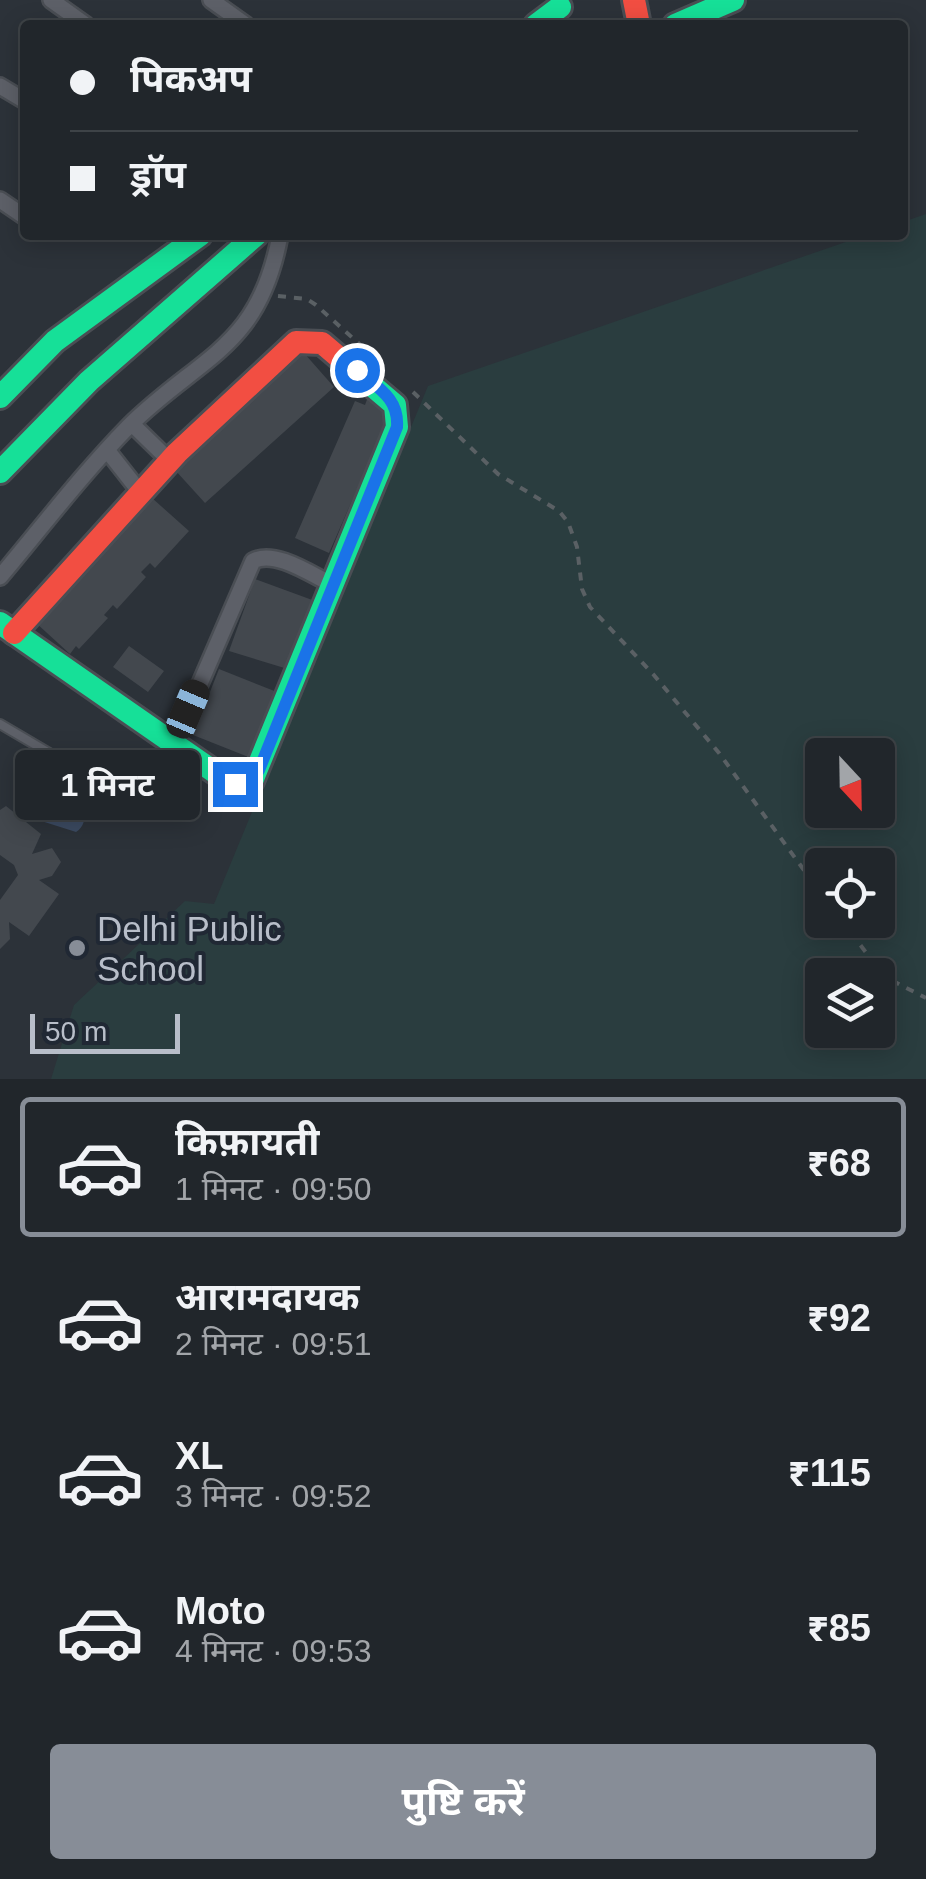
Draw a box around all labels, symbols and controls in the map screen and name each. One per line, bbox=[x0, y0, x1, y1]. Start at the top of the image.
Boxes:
text: पिकअप bbox=[130, 58, 252, 100]
text: ड्रॉप bbox=[130, 154, 186, 196]
route start bbox=[335, 348, 380, 393]
car bbox=[162, 676, 214, 742]
north arrow bbox=[805, 738, 895, 828]
map controls bbox=[805, 738, 895, 1048]
callout: 1 मिनट bbox=[15, 749, 200, 819]
route end bbox=[213, 762, 258, 807]
text: 1 मिनट bbox=[61, 767, 154, 803]
button: locate bbox=[805, 848, 895, 938]
place label: Delhi Public School bbox=[97, 909, 282, 988]
marker: Delhi Public School bbox=[66, 937, 88, 959]
button: layers bbox=[805, 958, 895, 1048]
scale bar bbox=[30, 1009, 180, 1054]
text: 50 m bbox=[45, 1016, 107, 1047]
text: किफ़ायती bbox=[175, 1121, 319, 1163]
icon: car bbox=[55, 1122, 145, 1212]
text: ₹68 bbox=[807, 1142, 871, 1184]
text: 1 मिनट · 09:50 bbox=[175, 1171, 372, 1207]
text: आरामदायक bbox=[175, 1276, 359, 1318]
icon: car bbox=[55, 1277, 145, 1367]
text: ₹92 bbox=[807, 1297, 871, 1339]
text: 2 मिनट · 09:51 bbox=[175, 1326, 372, 1362]
icon: car bbox=[55, 1432, 145, 1522]
text: XL bbox=[175, 1435, 224, 1477]
text: ₹115 bbox=[788, 1452, 871, 1494]
text: 3 मिनट · 09:52 bbox=[175, 1478, 372, 1514]
icon: car bbox=[55, 1587, 145, 1677]
text: Moto bbox=[175, 1590, 266, 1632]
text: ₹85 bbox=[807, 1607, 871, 1649]
text: 4 मिनट · 09:53 bbox=[175, 1633, 372, 1669]
button: पुष्टि करें bbox=[50, 1744, 876, 1859]

